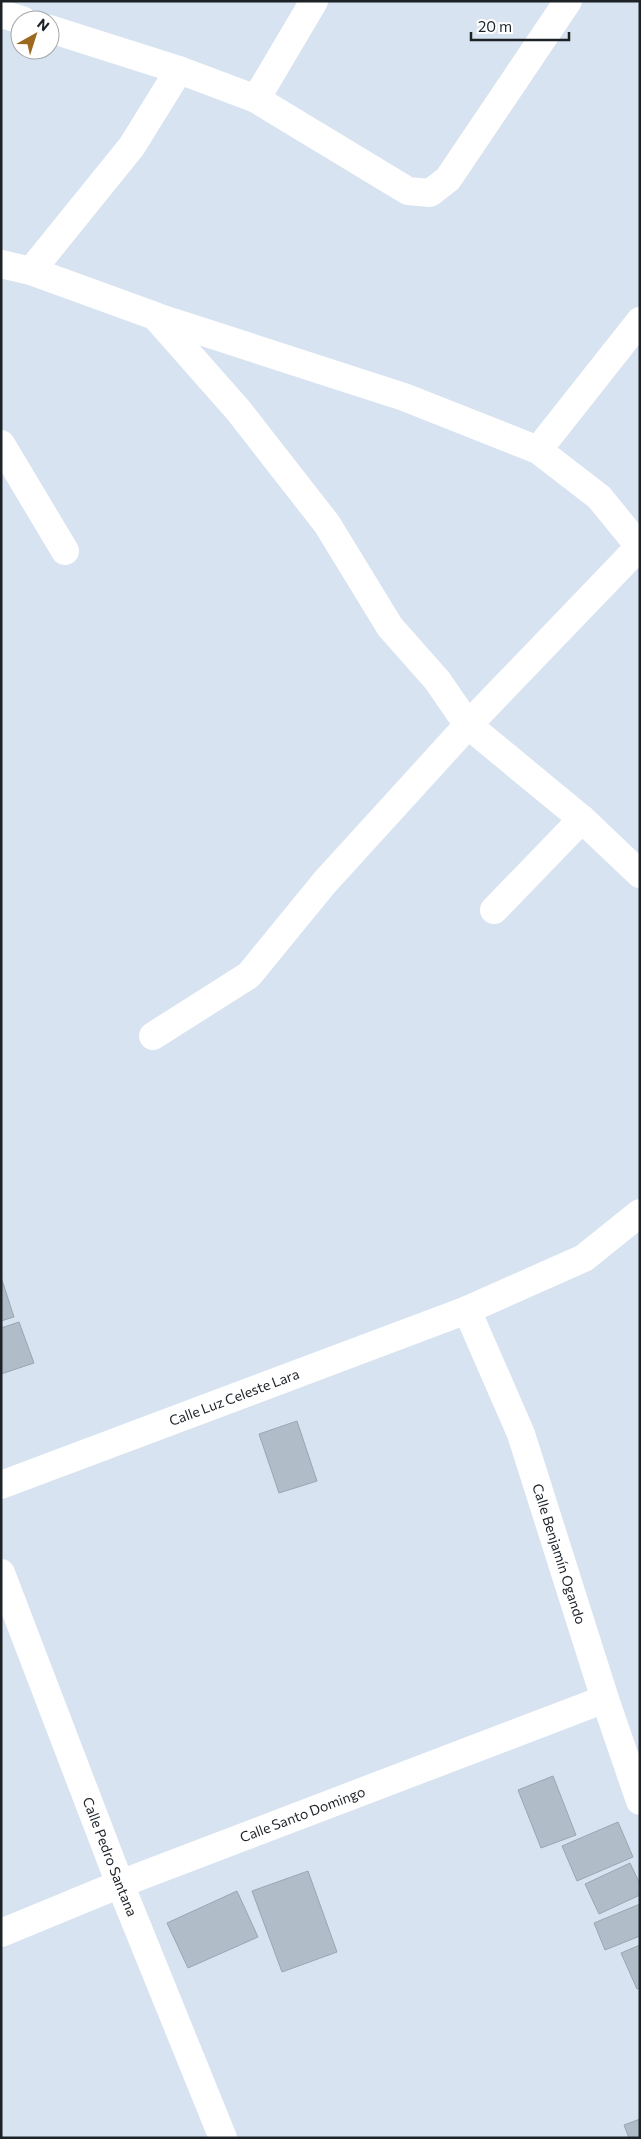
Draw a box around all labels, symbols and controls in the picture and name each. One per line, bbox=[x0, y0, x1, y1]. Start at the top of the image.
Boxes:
north arrow bbox=[10, 10, 60, 60]
scale bar bbox=[471, 10, 568, 42]
text: N bbox=[34, 15, 53, 34]
text: 20 m bbox=[478, 17, 512, 35]
street label: Calle Luz Celeste Lara bbox=[166, 1365, 301, 1429]
street label: Calle Benjamín Ogando bbox=[529, 1481, 590, 1626]
street label: Calle Santo Domingo bbox=[237, 1782, 367, 1846]
street label: Calle Pedro Santana bbox=[80, 1795, 141, 1919]

